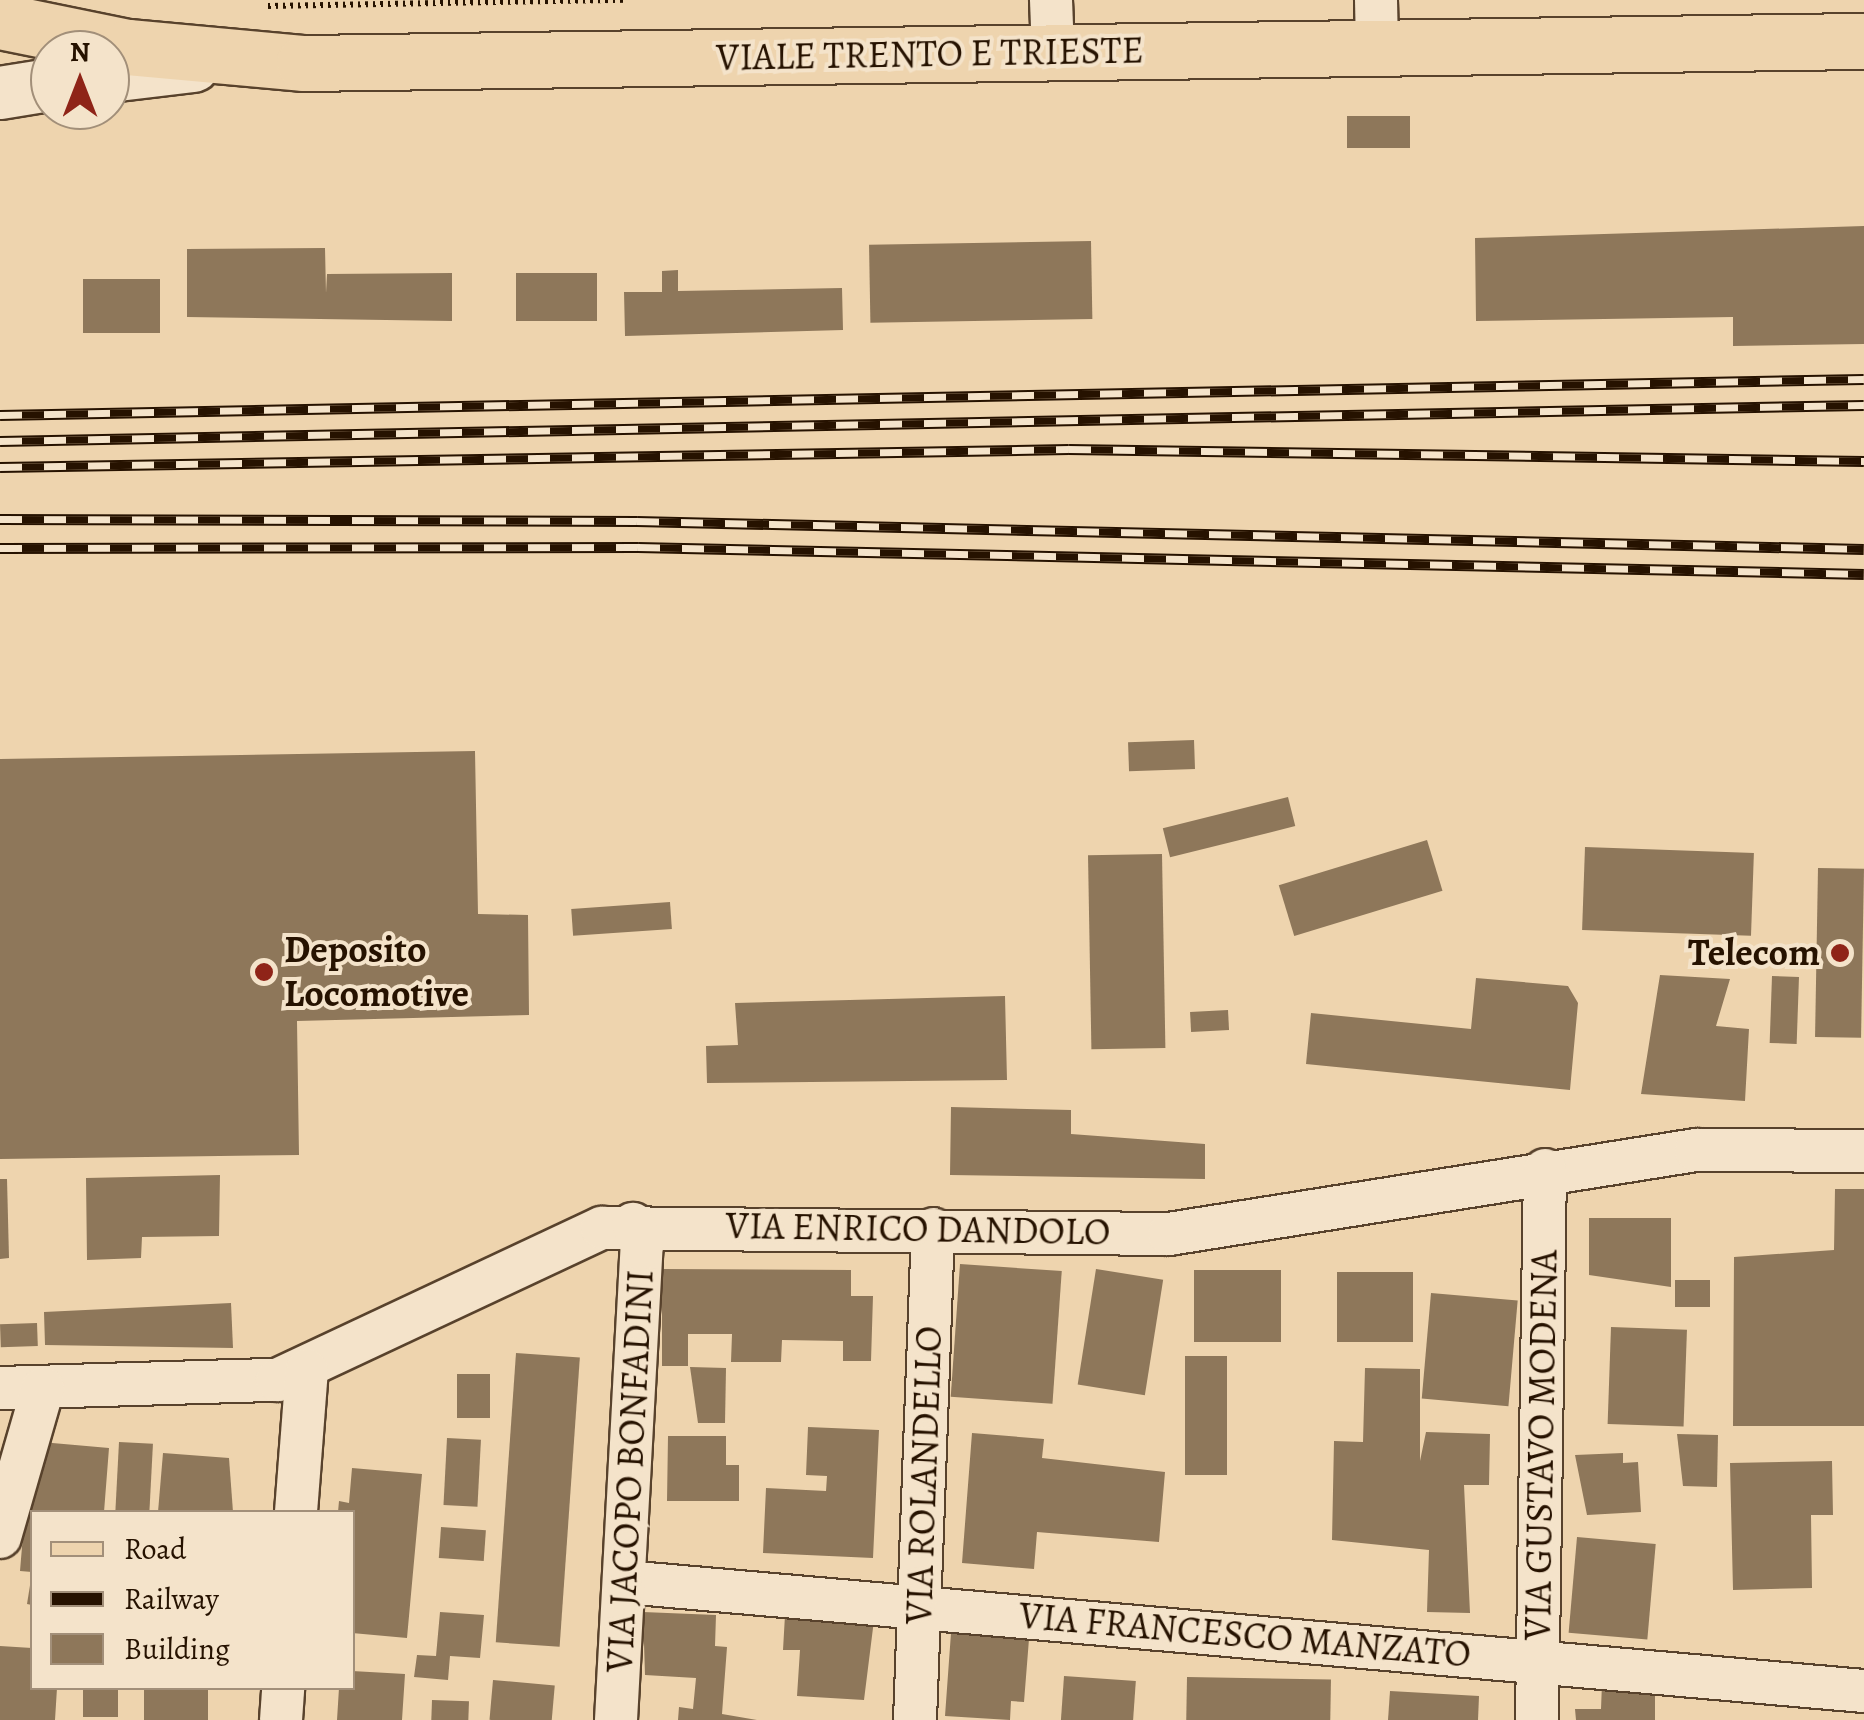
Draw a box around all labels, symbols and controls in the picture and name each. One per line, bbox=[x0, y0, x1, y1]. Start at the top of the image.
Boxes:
street label: VIALE TRENTO E TRIESTE bbox=[716, 27, 1144, 81]
north arrow bbox=[30, 30, 130, 130]
text: N bbox=[70, 33, 90, 71]
place label: Deposito Locomotive bbox=[284, 927, 469, 1016]
place label: Telecom bbox=[1688, 930, 1820, 976]
marker: Telecom bbox=[1829, 942, 1851, 964]
marker: Deposito Locomotive bbox=[253, 961, 275, 983]
street label: VIA ENRICO DANDOLO bbox=[725, 1203, 1111, 1255]
street label: VIA GUSTAVO MODENA bbox=[1515, 1250, 1567, 1640]
street label: VIA JACOPO BONFADINI bbox=[597, 1268, 663, 1674]
street label: VIA ROLANDELLO bbox=[896, 1325, 952, 1625]
legend bbox=[30, 1510, 355, 1690]
text: Road bbox=[124, 1529, 186, 1569]
text: Railway bbox=[124, 1579, 219, 1619]
street label: VIA FRANCESCO MANZATO bbox=[1017, 1593, 1473, 1677]
text: Building bbox=[124, 1629, 230, 1669]

